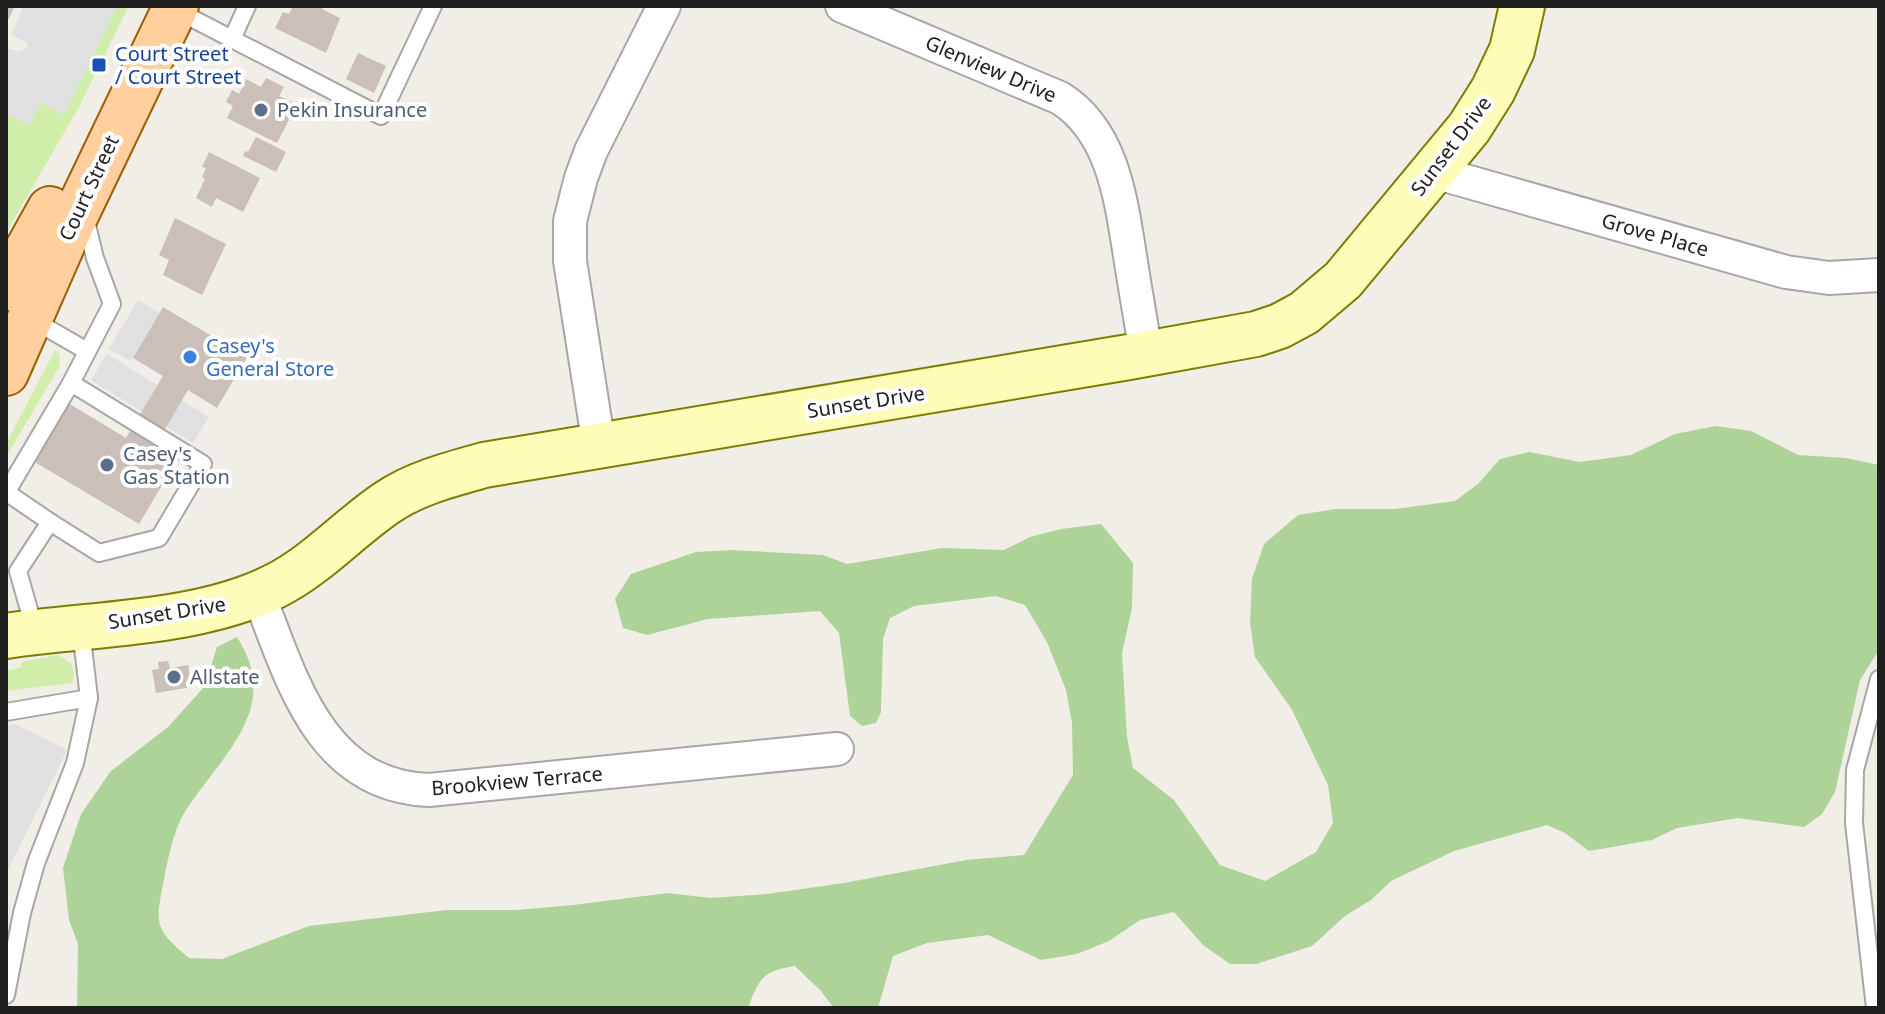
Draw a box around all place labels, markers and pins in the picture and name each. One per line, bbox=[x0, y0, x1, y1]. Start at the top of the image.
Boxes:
place label: Court Street / Court Street bbox=[115, 40, 241, 90]
marker: Court Street / Court Street bbox=[90, 56, 108, 74]
place label: Pekin Insurance bbox=[277, 96, 427, 123]
marker: Pekin Insurance bbox=[252, 101, 270, 119]
place label: Casey's General Store bbox=[206, 332, 334, 382]
marker: Casey's General Store bbox=[181, 348, 199, 366]
place label: Casey's Gas Station bbox=[123, 440, 230, 490]
marker: Casey's Gas Station bbox=[98, 456, 116, 474]
place label: Allstate bbox=[190, 663, 260, 690]
marker: Allstate bbox=[165, 668, 183, 686]

